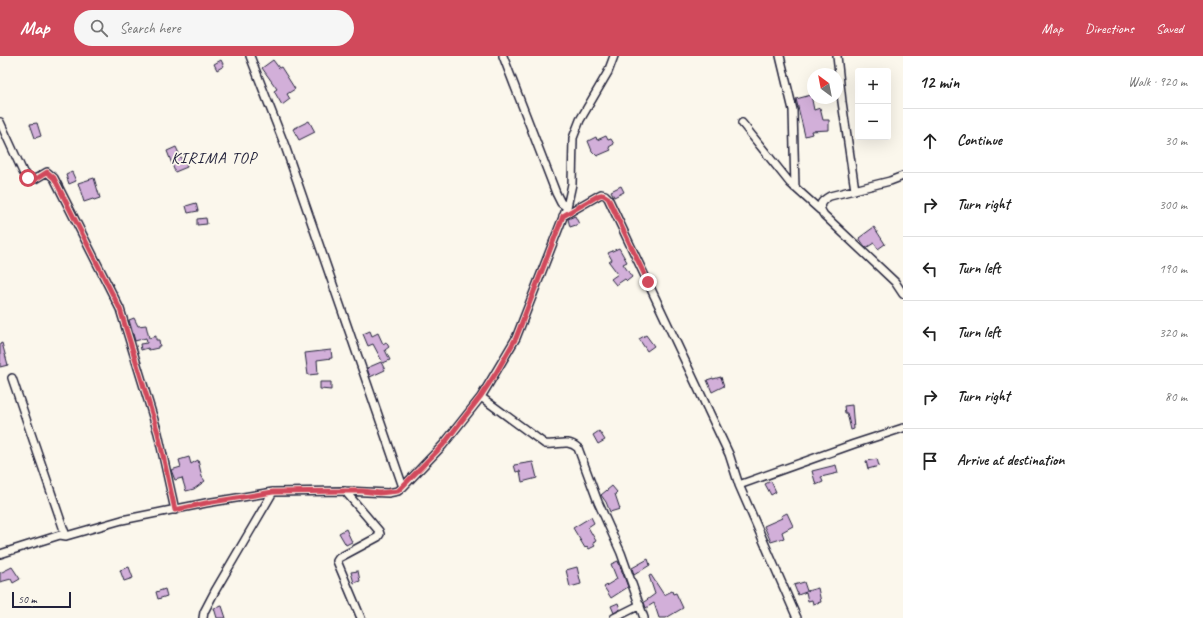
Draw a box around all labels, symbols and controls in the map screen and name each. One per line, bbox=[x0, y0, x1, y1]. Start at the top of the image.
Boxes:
search box bbox=[74, 10, 354, 46]
text: Map bbox=[20, 16, 50, 40]
icon: search bbox=[88, 17, 110, 39]
text: Search here bbox=[120, 19, 181, 38]
text: Map bbox=[1042, 20, 1063, 37]
text: Directions bbox=[1085, 20, 1134, 37]
text: Saved bbox=[1156, 20, 1183, 37]
north arrow bbox=[807, 68, 843, 104]
map controls bbox=[855, 68, 891, 140]
button: + bbox=[855, 68, 891, 104]
text: 12 min bbox=[919, 72, 959, 93]
text: Walk · 920 m bbox=[1128, 74, 1187, 90]
button: − bbox=[855, 104, 891, 140]
icon: ahead bbox=[919, 130, 941, 152]
text: Continue bbox=[957, 131, 1002, 150]
text: 30 m bbox=[1165, 133, 1187, 149]
district label: KIRIMA TOP bbox=[171, 148, 259, 168]
route start bbox=[19, 169, 37, 187]
icon: right bbox=[919, 194, 941, 216]
text: Turn right bbox=[957, 195, 1010, 214]
text: 300 m bbox=[1159, 197, 1187, 213]
icon: left bbox=[919, 258, 941, 280]
text: Turn left bbox=[957, 259, 1000, 278]
text: 190 m bbox=[1159, 261, 1187, 277]
route end bbox=[639, 273, 657, 291]
icon: left bbox=[919, 322, 941, 344]
text: Turn left bbox=[957, 323, 1000, 342]
text: 320 m bbox=[1159, 325, 1187, 341]
icon: right bbox=[919, 386, 941, 408]
text: Turn right bbox=[957, 387, 1010, 406]
text: 80 m bbox=[1165, 389, 1187, 405]
icon: arrive bbox=[919, 450, 941, 472]
text: Arrive at destination bbox=[957, 451, 1064, 470]
scale bar bbox=[12, 590, 71, 609]
text: 50 m bbox=[18, 592, 37, 606]

